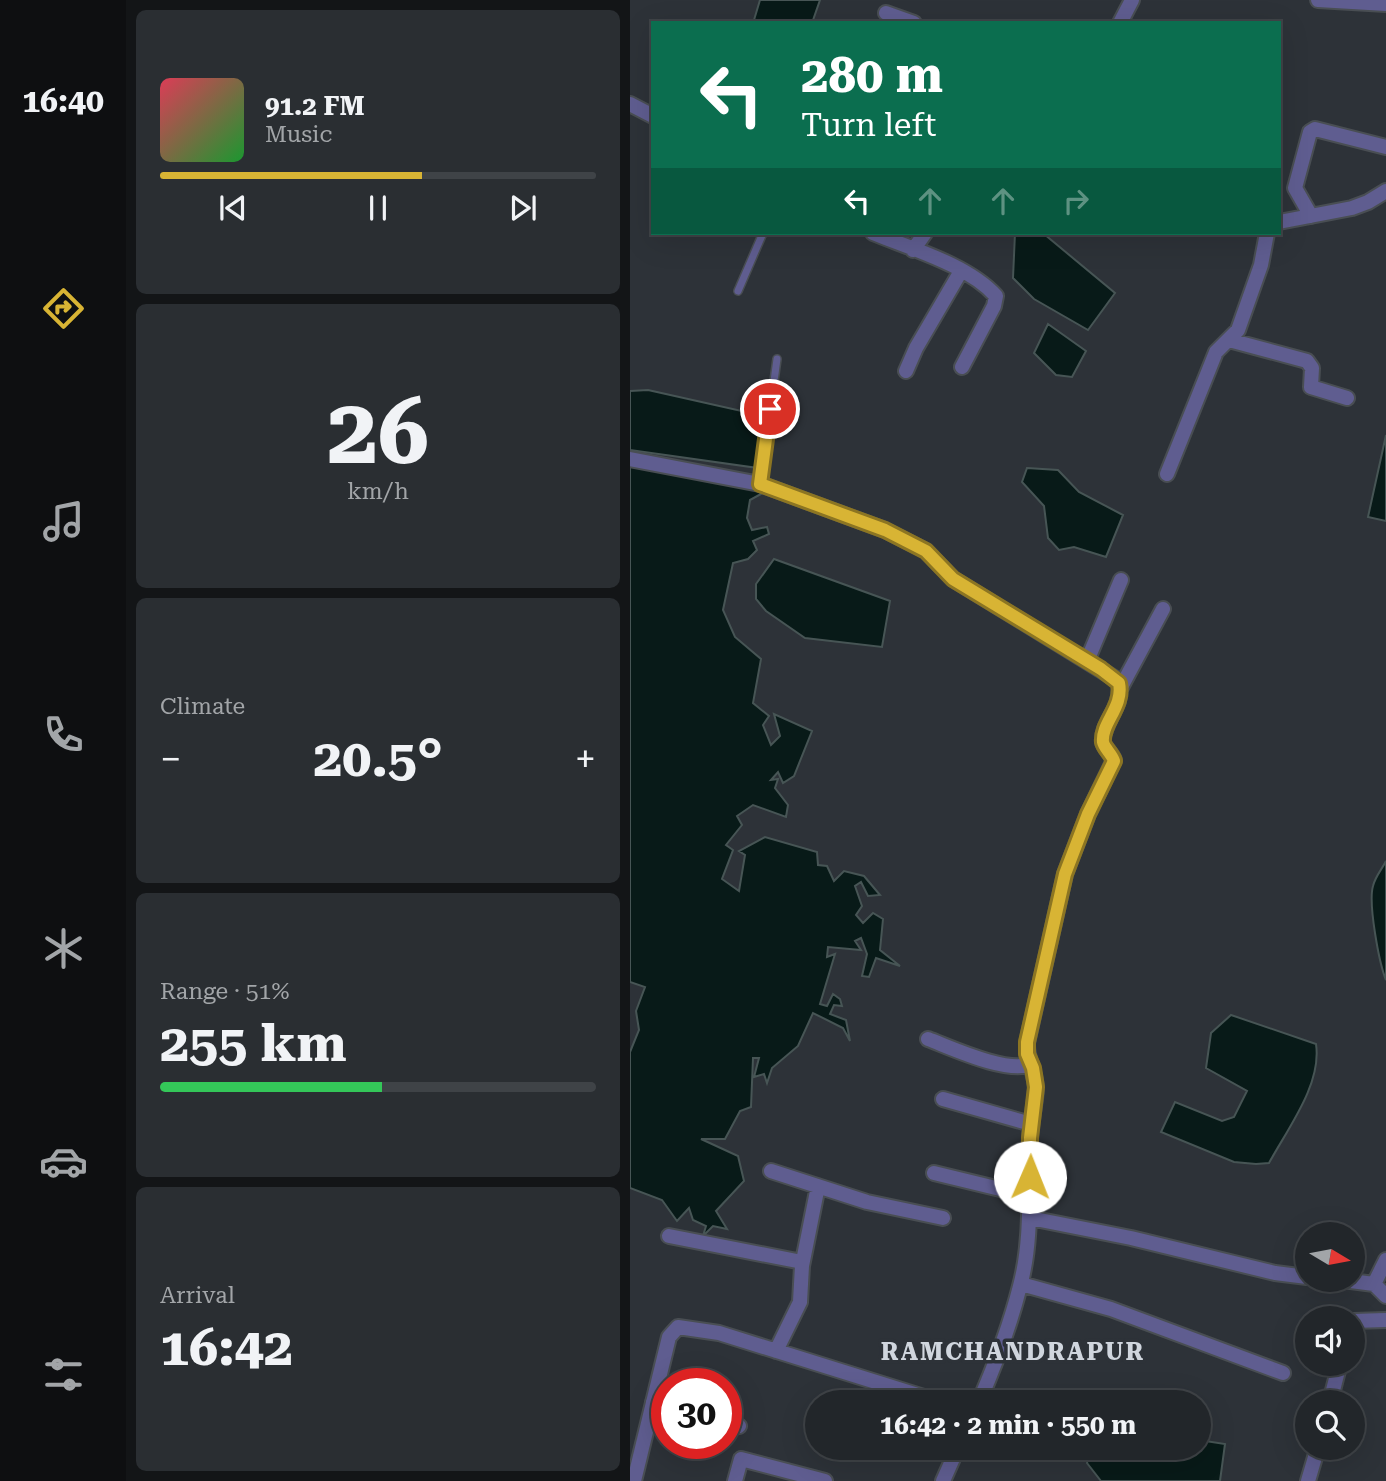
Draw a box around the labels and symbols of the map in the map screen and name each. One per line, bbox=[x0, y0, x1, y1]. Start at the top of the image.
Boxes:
pin bbox=[740, 379, 800, 439]
position arrow bbox=[993, 1140, 1067, 1214]
north arrow bbox=[1295, 1222, 1365, 1292]
district label: RAMCHANDRAPUR bbox=[881, 1338, 1145, 1366]
speed limit sign: 30 bbox=[651, 1368, 742, 1459]

